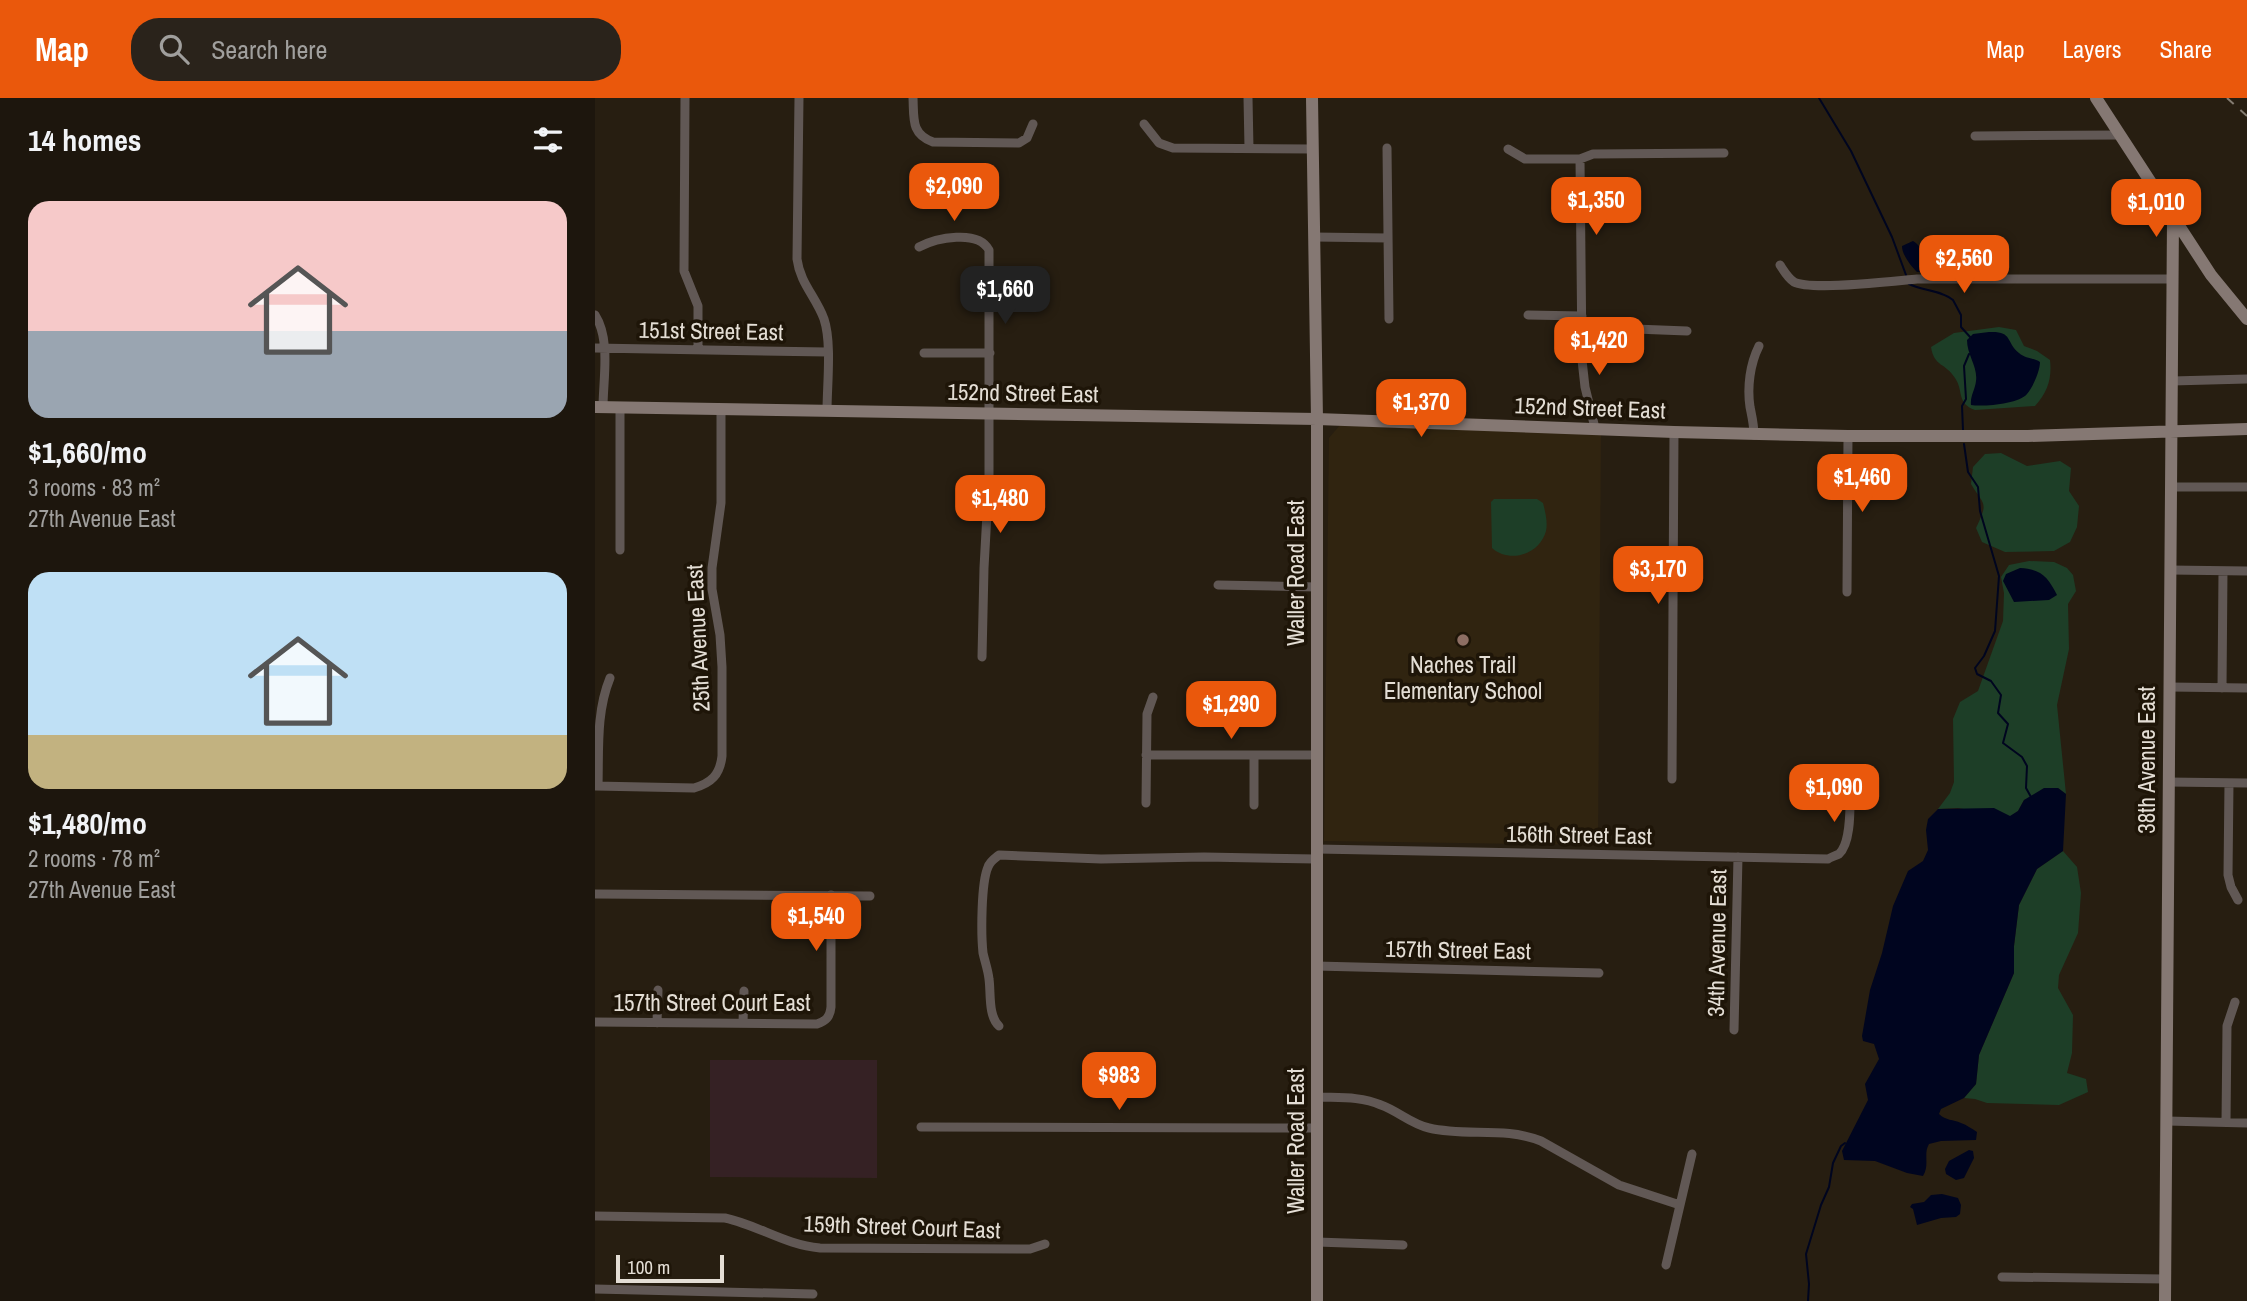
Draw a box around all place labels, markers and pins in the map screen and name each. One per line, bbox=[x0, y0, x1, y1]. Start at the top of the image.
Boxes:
pin: $2,090 bbox=[897, 164, 1011, 223]
pin: $1,350 bbox=[1539, 178, 1653, 237]
pin: $1,010 bbox=[2099, 180, 2213, 239]
pin: $2,560 bbox=[1907, 236, 2021, 295]
pin: $1,660 bbox=[948, 266, 1062, 326]
pin: $1,420 bbox=[1542, 317, 1656, 377]
pin: $1,370 bbox=[1364, 380, 1478, 439]
pin: $1,460 bbox=[1805, 454, 1919, 514]
pin: $1,480 bbox=[943, 476, 1057, 535]
pin: $3,170 bbox=[1601, 546, 1715, 606]
marker: Naches Trail Elementary School bbox=[1455, 632, 1471, 648]
place label: Naches Trail Elementary School bbox=[1384, 649, 1542, 706]
pin: $1,290 bbox=[1174, 682, 1288, 741]
pin: $1,090 bbox=[1777, 764, 1891, 824]
pin: $1,540 bbox=[759, 894, 873, 953]
pin: $983 bbox=[1078, 1052, 1160, 1112]

